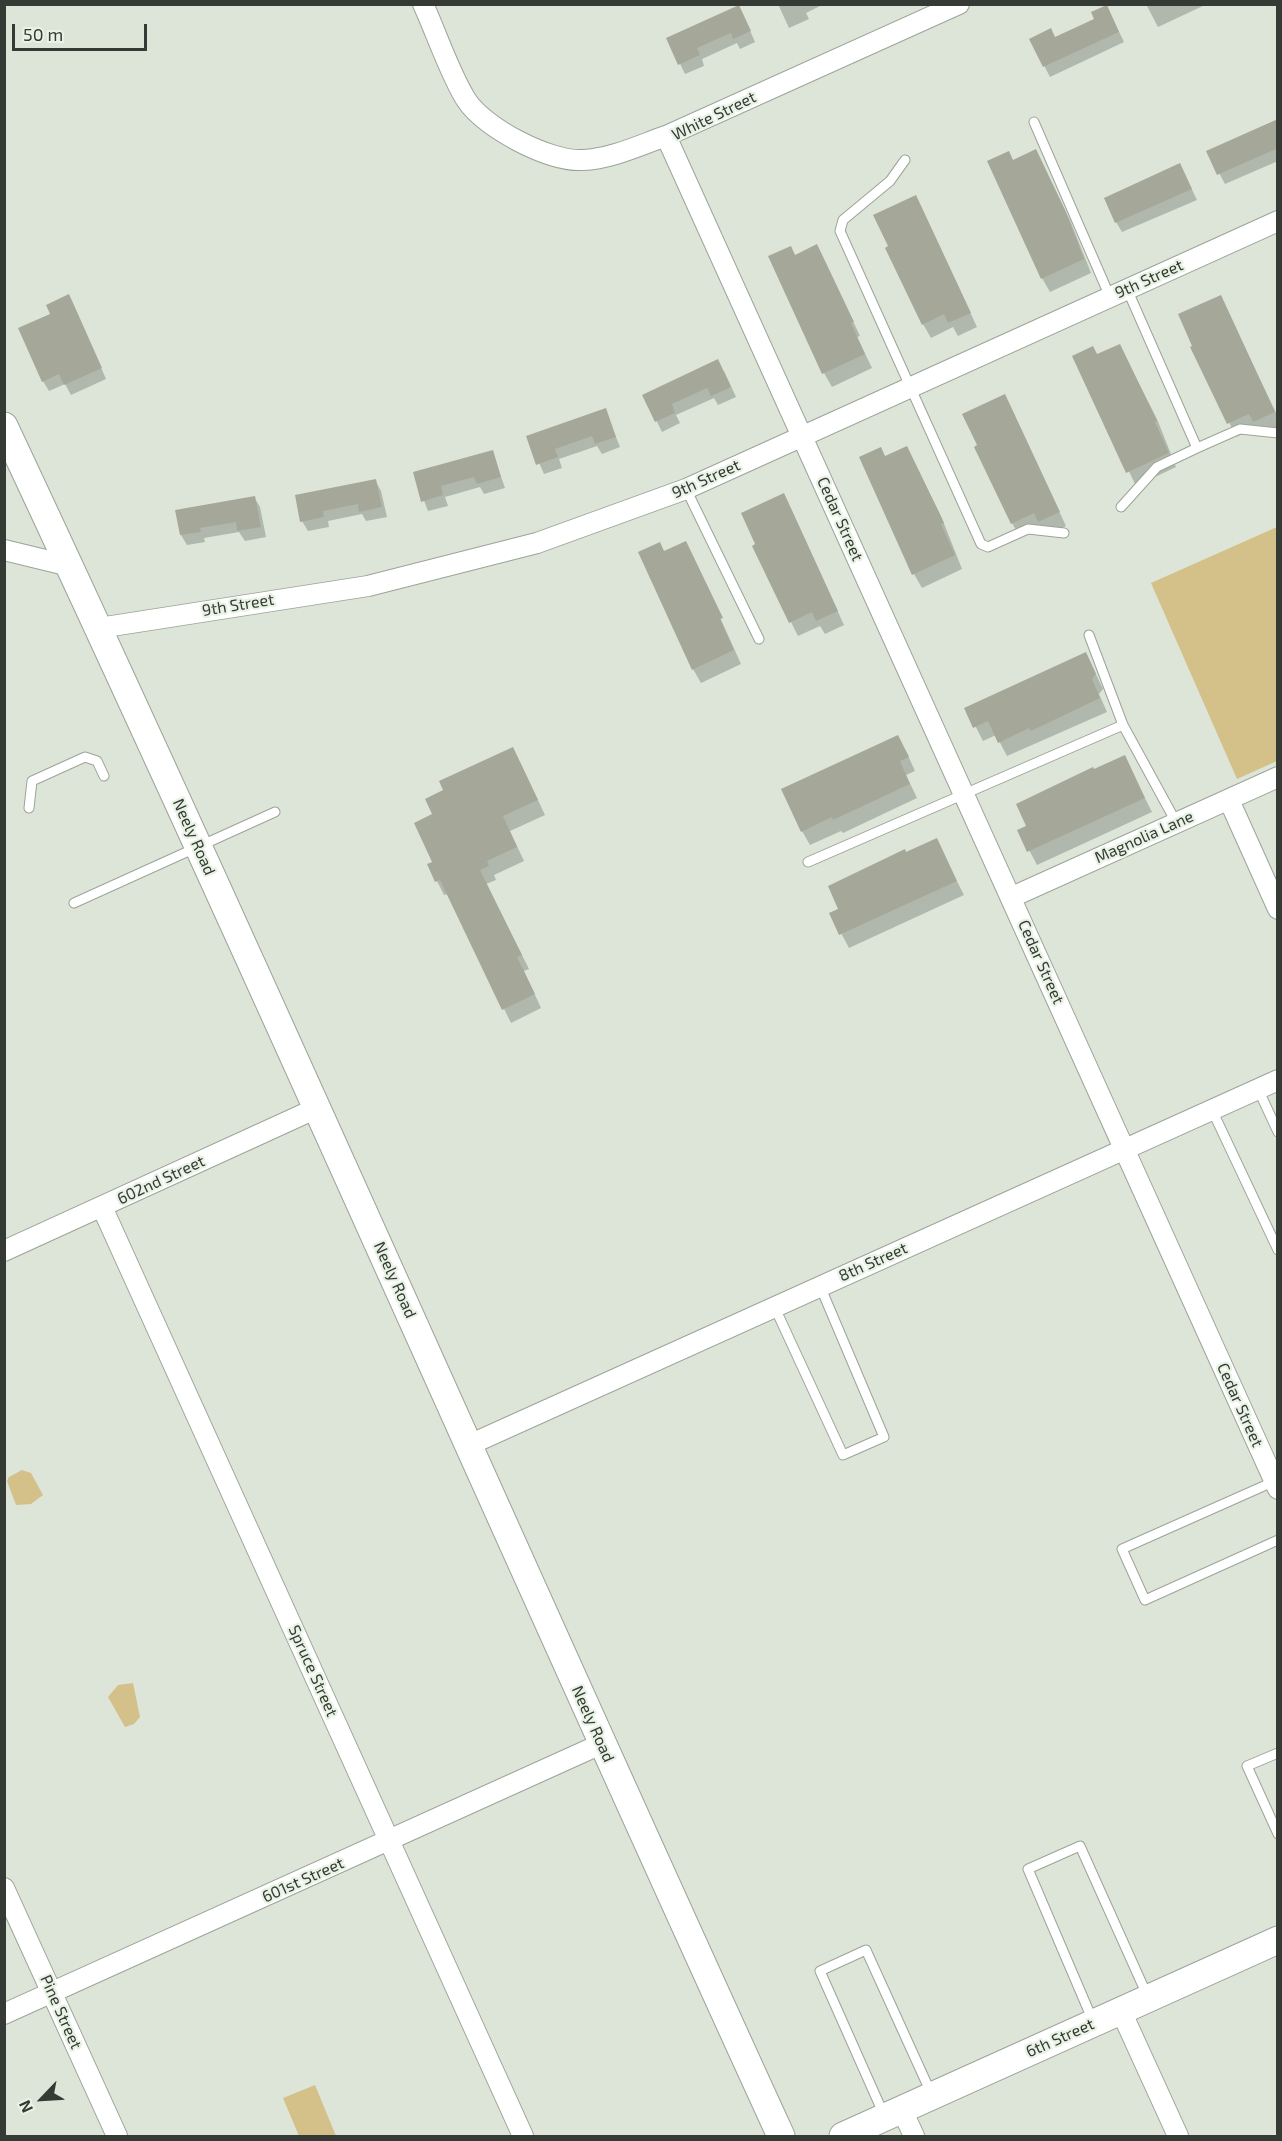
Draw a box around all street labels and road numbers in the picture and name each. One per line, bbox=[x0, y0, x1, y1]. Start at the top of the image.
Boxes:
street label: White Street bbox=[669, 87, 759, 145]
street label: 9th Street bbox=[1112, 255, 1186, 303]
street label: 9th Street bbox=[669, 455, 743, 503]
street label: Cedar Street bbox=[813, 474, 867, 564]
street label: 9th Street bbox=[201, 590, 275, 620]
street label: Neely Road bbox=[169, 796, 219, 878]
street label: Magnolia Lane bbox=[1092, 807, 1196, 867]
street label: Cedar Street bbox=[1014, 917, 1068, 1007]
street label: 602nd Street bbox=[114, 1151, 208, 1209]
street label: 8th Street bbox=[836, 1238, 910, 1286]
street label: Neely Road bbox=[370, 1239, 420, 1321]
street label: Cedar Street bbox=[1213, 1360, 1267, 1450]
street label: Spruce Street bbox=[284, 1622, 342, 1720]
street label: Neely Road bbox=[568, 1683, 618, 1765]
street label: 601st Street bbox=[259, 1853, 347, 1907]
street label: Pine Street bbox=[36, 1972, 86, 2052]
street label: 6th Street bbox=[1023, 2014, 1097, 2062]

